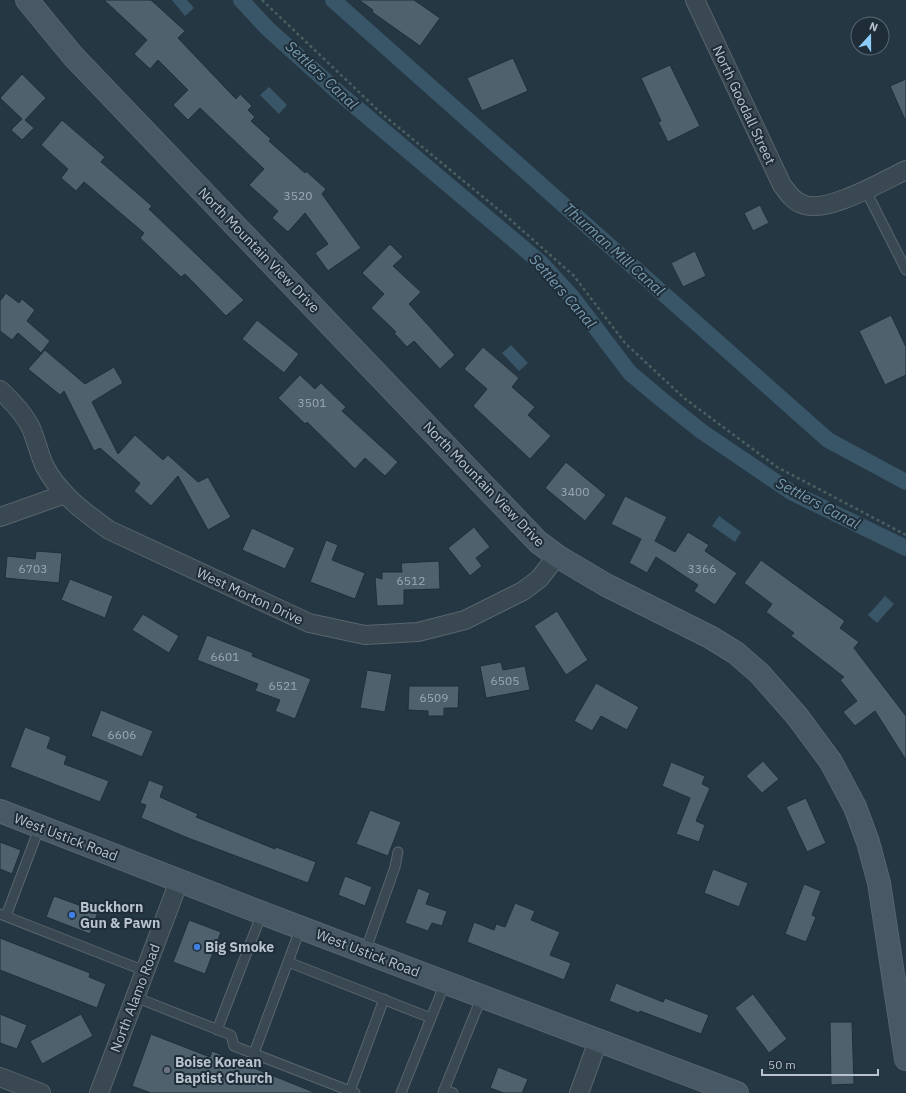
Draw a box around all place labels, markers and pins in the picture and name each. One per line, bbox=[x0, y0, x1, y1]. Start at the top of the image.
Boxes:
place label: Buckhorn Gun & Pawn bbox=[80, 898, 160, 932]
marker: Buckhorn Gun & Pawn bbox=[67, 910, 77, 920]
place label: Big Smoke bbox=[205, 938, 274, 956]
marker: Big Smoke bbox=[192, 942, 202, 952]
place label: Boise Korean Baptist Church bbox=[175, 1053, 273, 1087]
marker: Boise Korean Baptist Church bbox=[162, 1065, 172, 1075]

